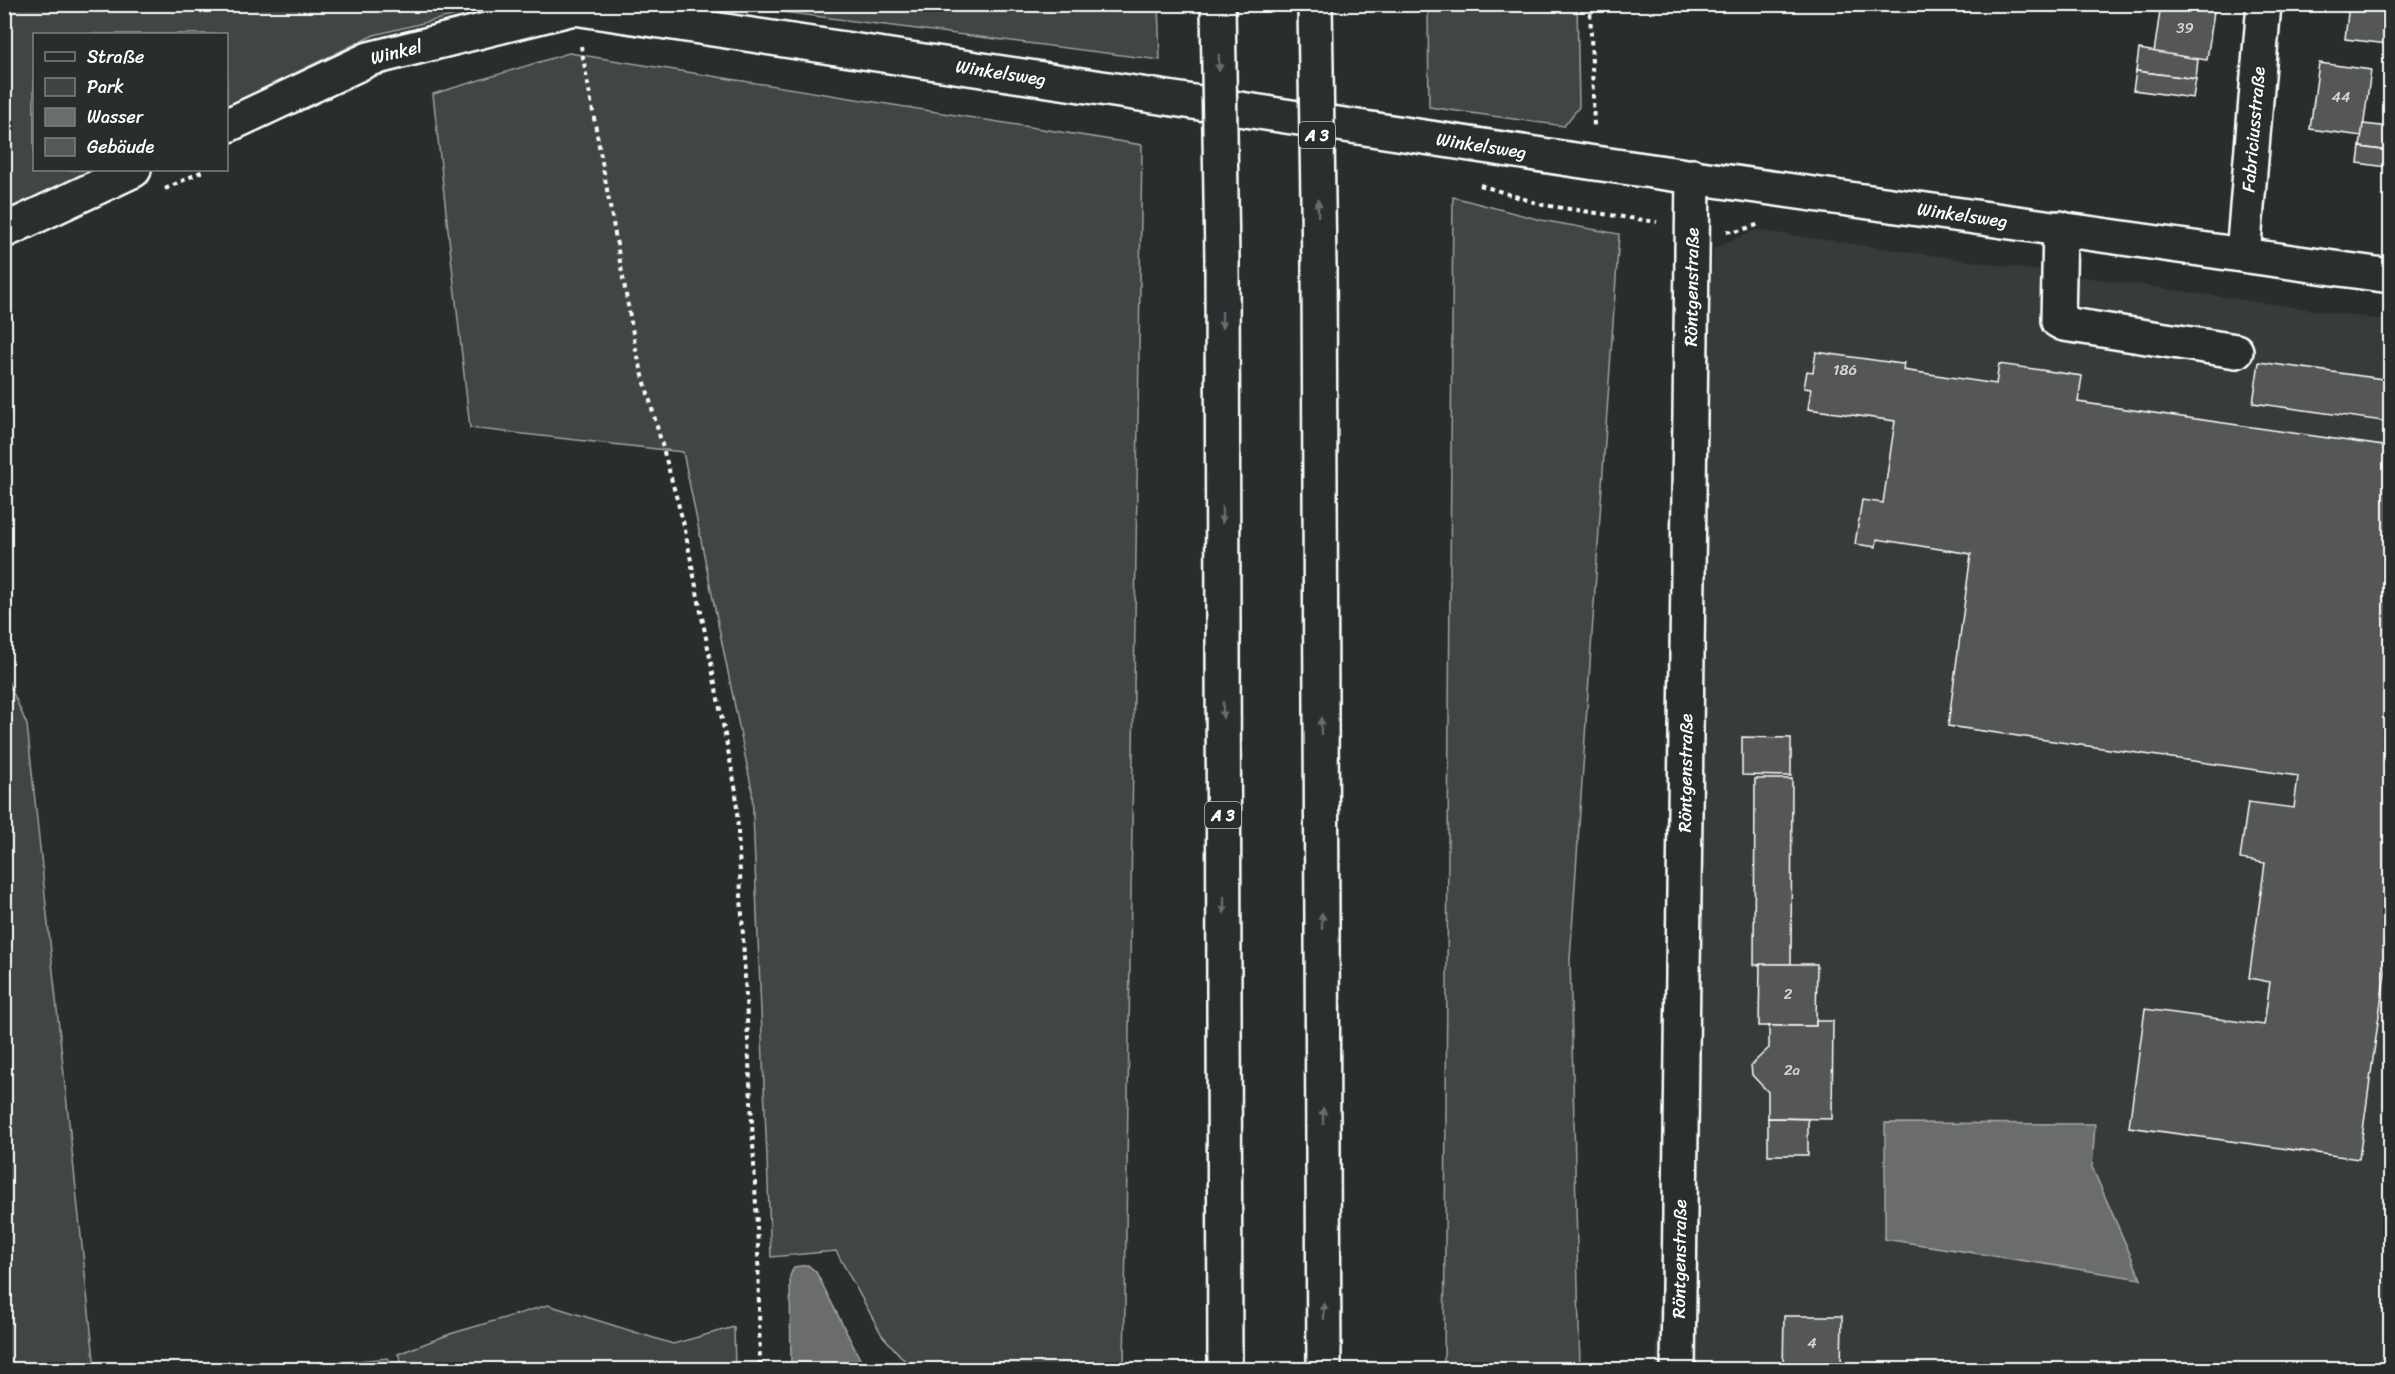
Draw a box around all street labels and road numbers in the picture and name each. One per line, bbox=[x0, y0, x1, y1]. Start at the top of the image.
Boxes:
street label: Winkel bbox=[367, 30, 426, 74]
street label: Winkelsweg bbox=[954, 50, 1048, 95]
street label: Fabriciusstraße bbox=[2232, 65, 2275, 194]
road number: A 3 bbox=[1299, 122, 1335, 148]
street label: Winkelsweg bbox=[1434, 123, 1529, 168]
street label: Winkelsweg bbox=[1915, 193, 2010, 237]
street label: Röntgenstraße bbox=[1675, 227, 1708, 347]
street label: Röntgenstraße bbox=[1669, 713, 1702, 833]
road number: A 3 bbox=[1205, 802, 1241, 828]
street label: Röntgenstraße bbox=[1663, 1199, 1696, 1319]

